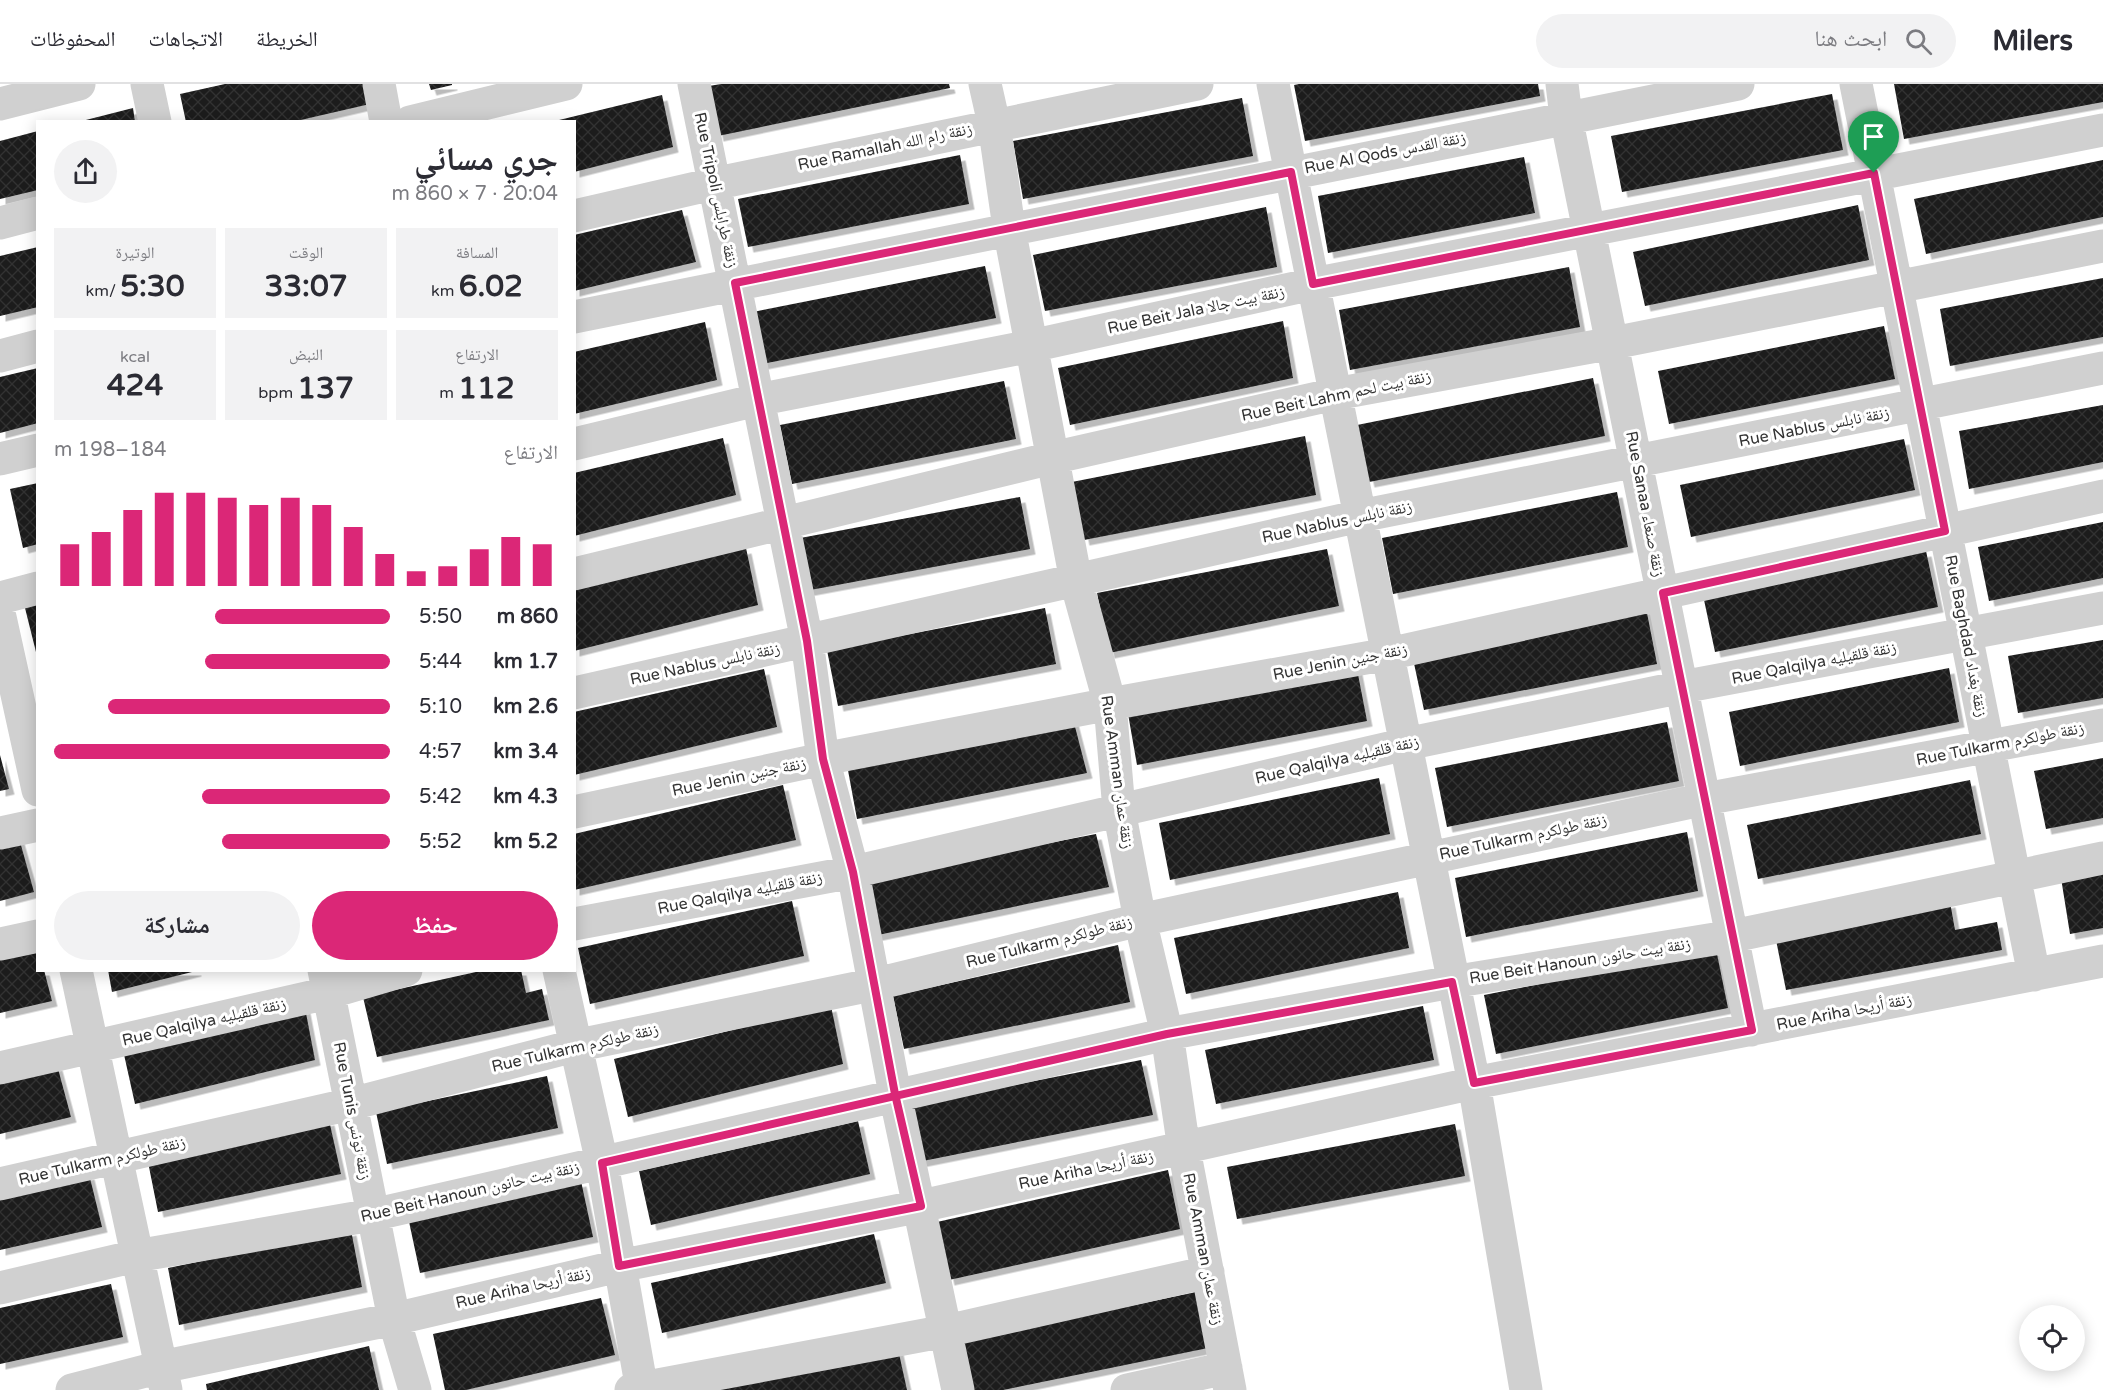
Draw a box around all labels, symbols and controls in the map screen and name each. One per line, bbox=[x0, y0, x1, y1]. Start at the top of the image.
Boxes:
search box bbox=[1536, 14, 1956, 68]
text: Milers bbox=[1992, 24, 2073, 58]
icon: search bbox=[1902, 25, 1935, 58]
text: ابحث هنا bbox=[1814, 26, 1887, 52]
text: المحفوظات bbox=[30, 27, 115, 52]
text: الاتجاهات bbox=[148, 27, 223, 52]
text: الخريطة bbox=[256, 27, 318, 52]
street label: Rue Tripoli زنقة طرابلس bbox=[690, 110, 742, 270]
pin bbox=[1848, 111, 1899, 173]
street label: Rue Ramallah زنقة رام الله bbox=[796, 119, 974, 175]
icon: arrive bbox=[1857, 120, 1890, 153]
street label: Rue Al Qods زنقة القدس bbox=[1303, 128, 1467, 178]
button: share bbox=[54, 140, 117, 203]
text: جري مسائي bbox=[414, 140, 558, 179]
text: 20:04 · 7 × 860 m bbox=[391, 182, 558, 206]
text: الوتيرة bbox=[116, 243, 154, 263]
text: الوقت bbox=[289, 243, 323, 263]
text: المسافة bbox=[456, 243, 498, 263]
text: 5:30 bbox=[120, 268, 185, 305]
text: 33:07 bbox=[264, 268, 348, 305]
text: 6.02 bbox=[459, 268, 523, 305]
text: /km bbox=[86, 281, 120, 301]
text: km bbox=[431, 281, 459, 301]
street label: Rue Beit Jala زنقة بيت جالا bbox=[1106, 281, 1286, 339]
text: النبض bbox=[289, 345, 323, 365]
text: الارتفاع bbox=[455, 345, 499, 365]
text: kcal bbox=[120, 347, 150, 367]
street label: Rue Beit Lahm زنقة بيت لحم bbox=[1239, 366, 1433, 426]
text: 424 bbox=[107, 367, 163, 404]
text: 137 bbox=[297, 370, 354, 407]
text: 112 bbox=[458, 370, 515, 407]
text: bpm bbox=[258, 383, 297, 403]
text: m bbox=[439, 383, 458, 403]
street label: Rue Nablus زنقة نابلس bbox=[1737, 403, 1891, 451]
street label: Rue Sanaa زنقة صنعاء bbox=[1621, 429, 1669, 579]
text: 184–198 m bbox=[54, 438, 167, 462]
text: الارتفاع bbox=[503, 441, 558, 465]
street label: Rue Nablus زنقة نابلس bbox=[1260, 496, 1414, 548]
street label: Rue Baghdad زنقة بغداد bbox=[1940, 553, 1992, 719]
text: 5:50 bbox=[419, 605, 462, 629]
text: 860 m bbox=[497, 605, 558, 629]
street label: Rue Qalqilya زنقة قلقيليه bbox=[1730, 637, 1898, 689]
street label: Rue Nablus زنقة نابلس bbox=[628, 638, 782, 690]
street label: Rue Jenin زنقة جنين bbox=[1271, 639, 1409, 685]
text: 5:44 bbox=[419, 650, 462, 674]
text: 1.7 km bbox=[493, 650, 558, 674]
street label: Rue Amman زنقة عمان bbox=[1096, 694, 1138, 850]
text: 5:10 bbox=[419, 695, 462, 719]
text: 2.6 km bbox=[493, 695, 558, 719]
street label: Rue Tulkarm زنقة طولكرم bbox=[1914, 718, 2086, 770]
street label: Rue Qalqilya زنقة قلقيليه bbox=[1253, 731, 1421, 789]
text: 4:57 bbox=[419, 740, 462, 764]
text: 3.4 km bbox=[494, 740, 558, 764]
street label: Rue Jenin زنقة جنين bbox=[670, 753, 808, 801]
text: 5:42 bbox=[419, 785, 462, 809]
text: 4.3 km bbox=[493, 785, 558, 809]
street label: Rue Tulkarm زنقة طولكرم bbox=[1437, 809, 1609, 865]
text: 5:52 bbox=[419, 830, 462, 854]
text: 5.2 km bbox=[493, 830, 558, 854]
street label: Rue Qalqilya زنقة قلقيليه bbox=[656, 867, 824, 919]
button: مشاركة bbox=[54, 891, 300, 960]
button: حفظ bbox=[312, 891, 558, 960]
street label: Rue Tulkarm زنقة طولكرم bbox=[964, 912, 1134, 972]
street label: Rue Beit Hanoun زنقة بيت حانون bbox=[1468, 934, 1692, 988]
street label: Rue Ariha زنقة أريحا bbox=[1775, 989, 1913, 1035]
street label: Rue Qalqilya زنقة قلقيليه bbox=[120, 993, 288, 1051]
street label: Rue Tulkarm زنقة طولكرم bbox=[490, 1019, 660, 1077]
street label: Rue Tunis زنقة تونس bbox=[329, 1040, 375, 1182]
street label: Rue Tulkarm زنقة طولكرم bbox=[17, 1132, 187, 1190]
street label: Rue Ariha زنقة أريحا bbox=[1017, 1146, 1155, 1194]
street label: Rue Beit Hanoun زنقة بيت حانون bbox=[359, 1157, 581, 1227]
street label: Rue Amman زنقة عمان bbox=[1178, 1171, 1228, 1327]
street label: Rue Ariha زنقة أريحا bbox=[454, 1263, 592, 1313]
map controls bbox=[2019, 1305, 2085, 1371]
button: locate bbox=[2019, 1305, 2085, 1371]

